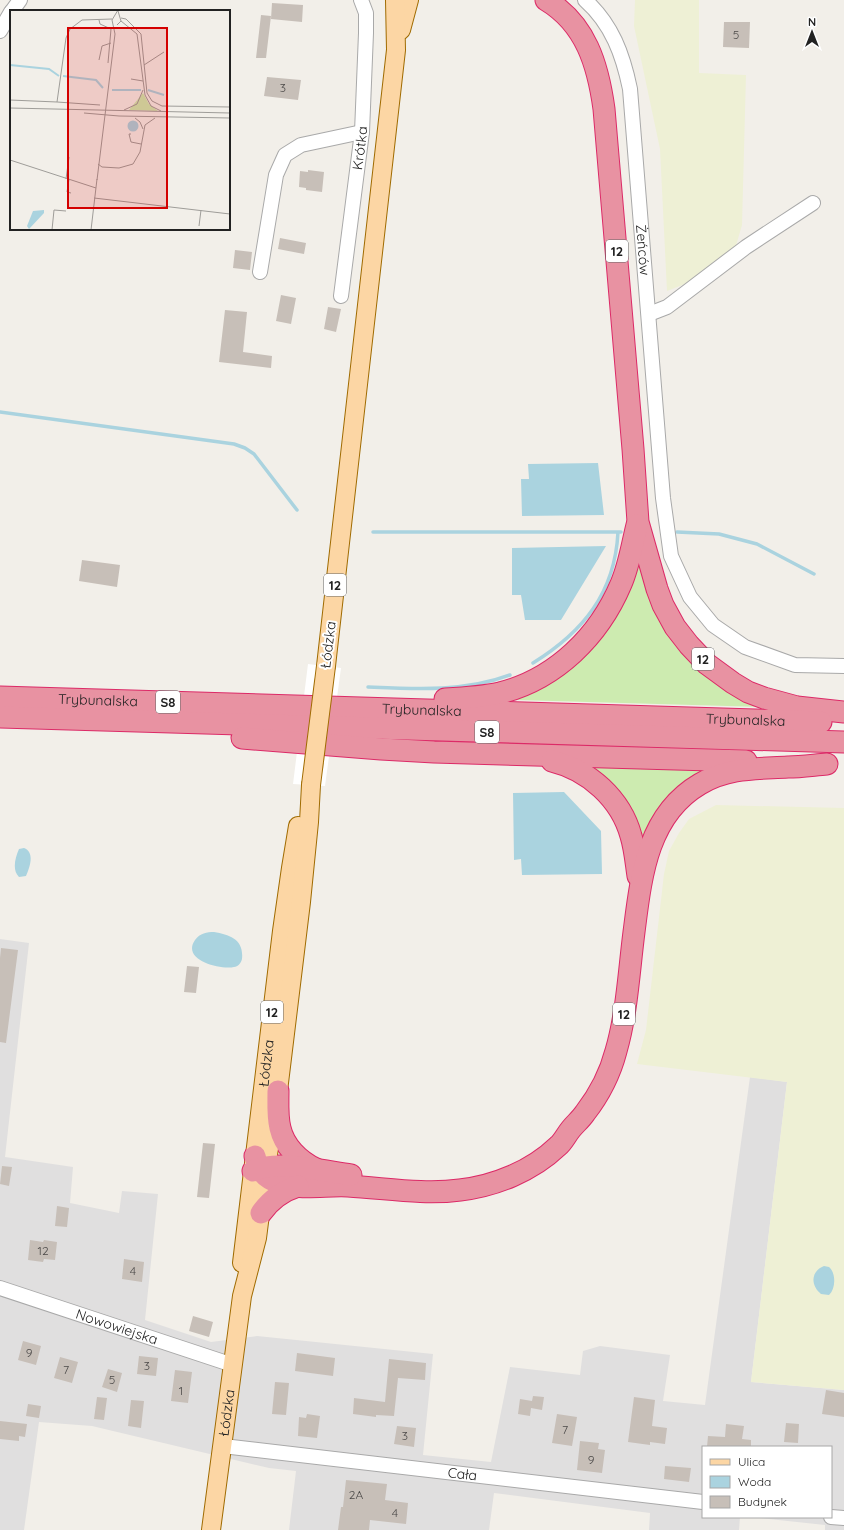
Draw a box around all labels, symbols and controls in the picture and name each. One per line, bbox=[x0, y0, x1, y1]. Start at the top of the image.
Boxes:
inset map bbox=[10, 10, 230, 230]
north arrow bbox=[792, 12, 832, 52]
text: N bbox=[808, 15, 816, 29]
house number: 5 bbox=[733, 27, 739, 42]
house number: 3 bbox=[280, 80, 286, 95]
street label: Krótka bbox=[348, 126, 371, 171]
street label: Żeńców bbox=[632, 224, 654, 277]
road number: 12 bbox=[606, 240, 628, 262]
road number: 12 bbox=[324, 574, 346, 596]
street label: Łódzka bbox=[316, 620, 340, 670]
road number: 12 bbox=[692, 648, 714, 670]
street label: Trybunalska bbox=[58, 690, 138, 710]
road number: S8 bbox=[156, 691, 180, 713]
street label: Trybunalska bbox=[382, 700, 462, 720]
street label: Trybunalska bbox=[706, 709, 786, 730]
road number: S8 bbox=[475, 721, 499, 743]
road number: 12 bbox=[261, 1001, 283, 1023]
road number: 12 bbox=[613, 1003, 635, 1025]
street label: Łódzka bbox=[254, 1039, 278, 1088]
house number: 12 bbox=[37, 1243, 49, 1258]
house number: 4 bbox=[130, 1263, 136, 1278]
street label: Nowowiejska bbox=[73, 1305, 160, 1349]
house number: 9 bbox=[26, 1345, 33, 1360]
house number: 3 bbox=[144, 1358, 150, 1373]
house number: 7 bbox=[63, 1362, 69, 1377]
house number: 5 bbox=[109, 1372, 115, 1387]
house number: 1 bbox=[179, 1383, 183, 1398]
street label: Łódzka bbox=[214, 1388, 239, 1438]
house number: 7 bbox=[562, 1422, 568, 1437]
house number: 3 bbox=[402, 1428, 408, 1443]
legend bbox=[702, 1446, 832, 1518]
house number: 9 bbox=[588, 1452, 595, 1467]
text: Ulica bbox=[738, 1454, 765, 1469]
street label: Cała bbox=[447, 1463, 478, 1485]
text: Woda bbox=[738, 1474, 771, 1489]
house number: 2A bbox=[349, 1487, 363, 1502]
text: Budynek bbox=[738, 1494, 787, 1509]
house number: 4 bbox=[392, 1505, 398, 1520]

